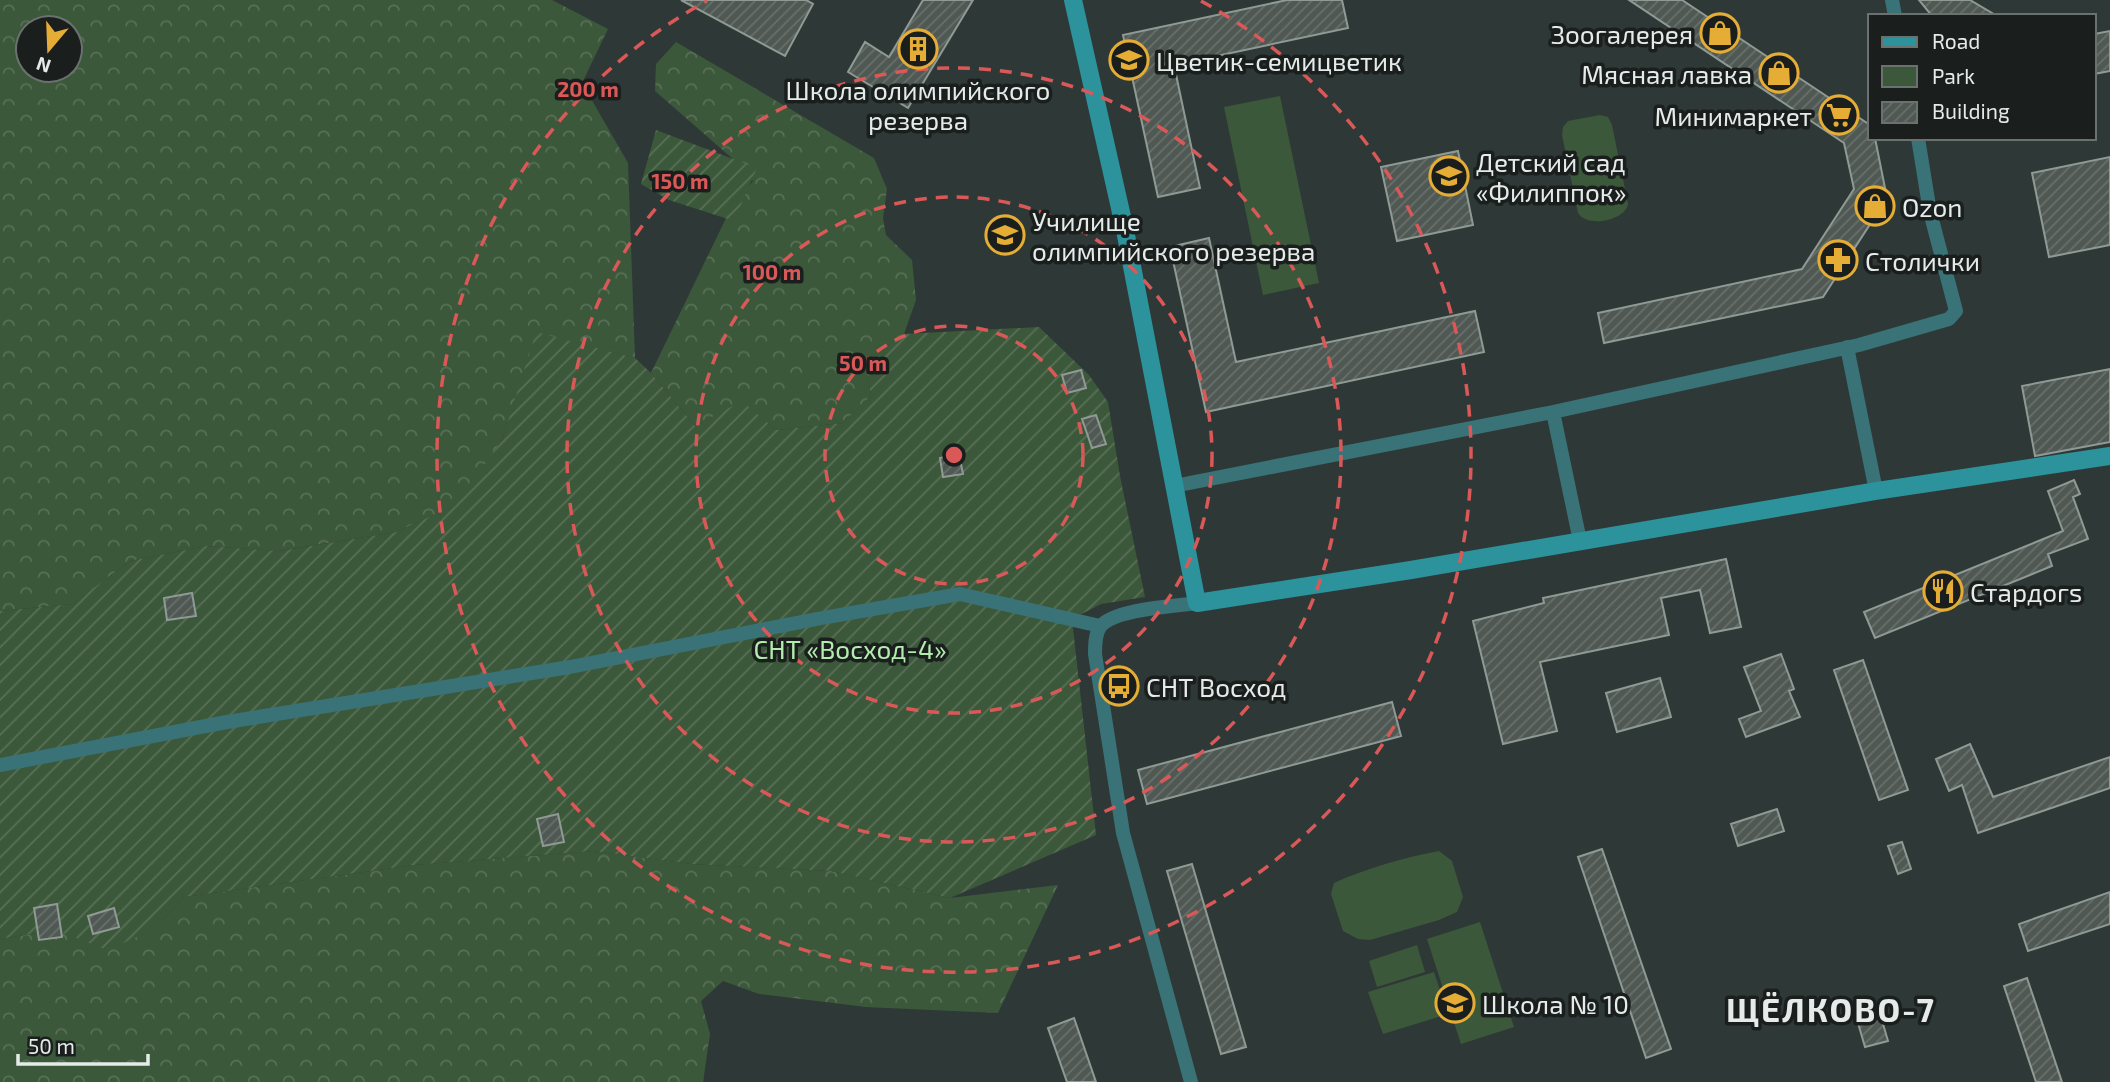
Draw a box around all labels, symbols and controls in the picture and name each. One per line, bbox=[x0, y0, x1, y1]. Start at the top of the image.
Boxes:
shop icon: Зоогалерея bbox=[1699, 12, 1741, 54]
north arrow bbox=[14, 14, 84, 84]
legend bbox=[1868, 14, 2096, 140]
place label: Зоогалерея bbox=[1551, 18, 1693, 49]
building icon: Школа олимпийского резерва bbox=[897, 28, 939, 70]
text: Road bbox=[1932, 28, 1980, 53]
school or university icon: Цветик-семицветик bbox=[1108, 39, 1150, 81]
place label: Цветик-семицветик bbox=[1156, 45, 1402, 76]
text: N bbox=[33, 52, 54, 79]
shop icon: Мясная лавка bbox=[1758, 52, 1800, 94]
place label: Мясная лавка bbox=[1581, 58, 1752, 89]
text: Park bbox=[1932, 63, 1975, 88]
place label: Школа олимпийского резерва bbox=[786, 74, 1050, 135]
text: 200 m bbox=[557, 76, 619, 101]
supermarket icon: Минимаркет bbox=[1818, 94, 1860, 136]
text: Building bbox=[1932, 98, 2010, 123]
place label: Минимаркет bbox=[1654, 100, 1812, 131]
place label: Детский сад «Филиппок» bbox=[1476, 146, 1626, 207]
school or university icon: Детский сад «Филиппок» bbox=[1428, 155, 1470, 197]
text: 150 m bbox=[652, 168, 708, 193]
shop icon: Ozon bbox=[1854, 185, 1896, 227]
place label: Ozon bbox=[1902, 191, 1962, 222]
place label: Училище олимпийского резерва bbox=[1032, 205, 1315, 266]
school or university icon: Училище олимпийского резерва bbox=[984, 214, 1026, 256]
pharmacy icon: Столички bbox=[1817, 239, 1859, 281]
place label: Столички bbox=[1865, 245, 1980, 276]
text: 100 m bbox=[743, 259, 801, 284]
text: 50 m bbox=[839, 350, 887, 375]
centre of rings bbox=[942, 443, 966, 467]
restaurant icon: Стардогs bbox=[1922, 570, 1964, 612]
place label: Стардогs bbox=[1970, 576, 2082, 607]
park label: СНТ «Восход-4» bbox=[753, 633, 947, 664]
bus stop icon: СНТ Восход bbox=[1098, 665, 1140, 707]
place label: СНТ Восход bbox=[1146, 671, 1286, 702]
school or university icon: Школа № 10 bbox=[1434, 982, 1476, 1024]
place label: Школа № 10 bbox=[1482, 988, 1629, 1019]
district label: ЩЁЛКОВО-7 bbox=[1726, 989, 1936, 1029]
scale bar bbox=[18, 1023, 147, 1066]
text: 50 m bbox=[28, 1033, 75, 1058]

